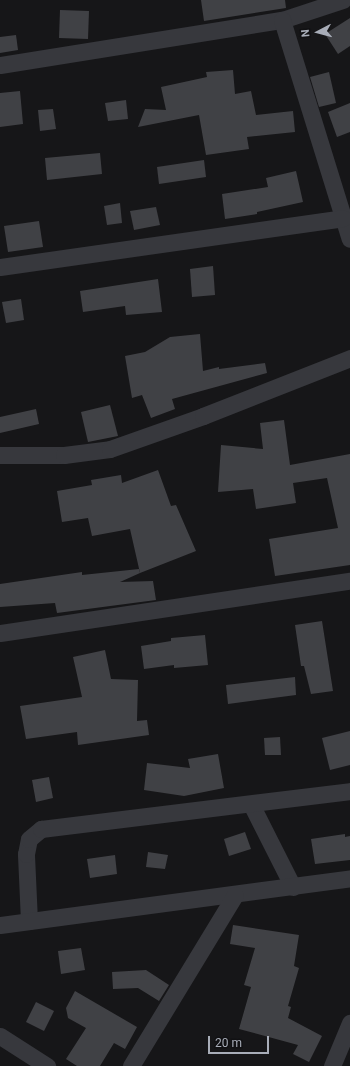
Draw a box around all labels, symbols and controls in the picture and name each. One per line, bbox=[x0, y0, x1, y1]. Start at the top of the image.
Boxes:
north arrow bbox=[298, 12, 338, 52]
text: N bbox=[299, 29, 312, 38]
scale bar bbox=[210, 1028, 271, 1054]
text: 20 m bbox=[215, 1036, 242, 1050]

